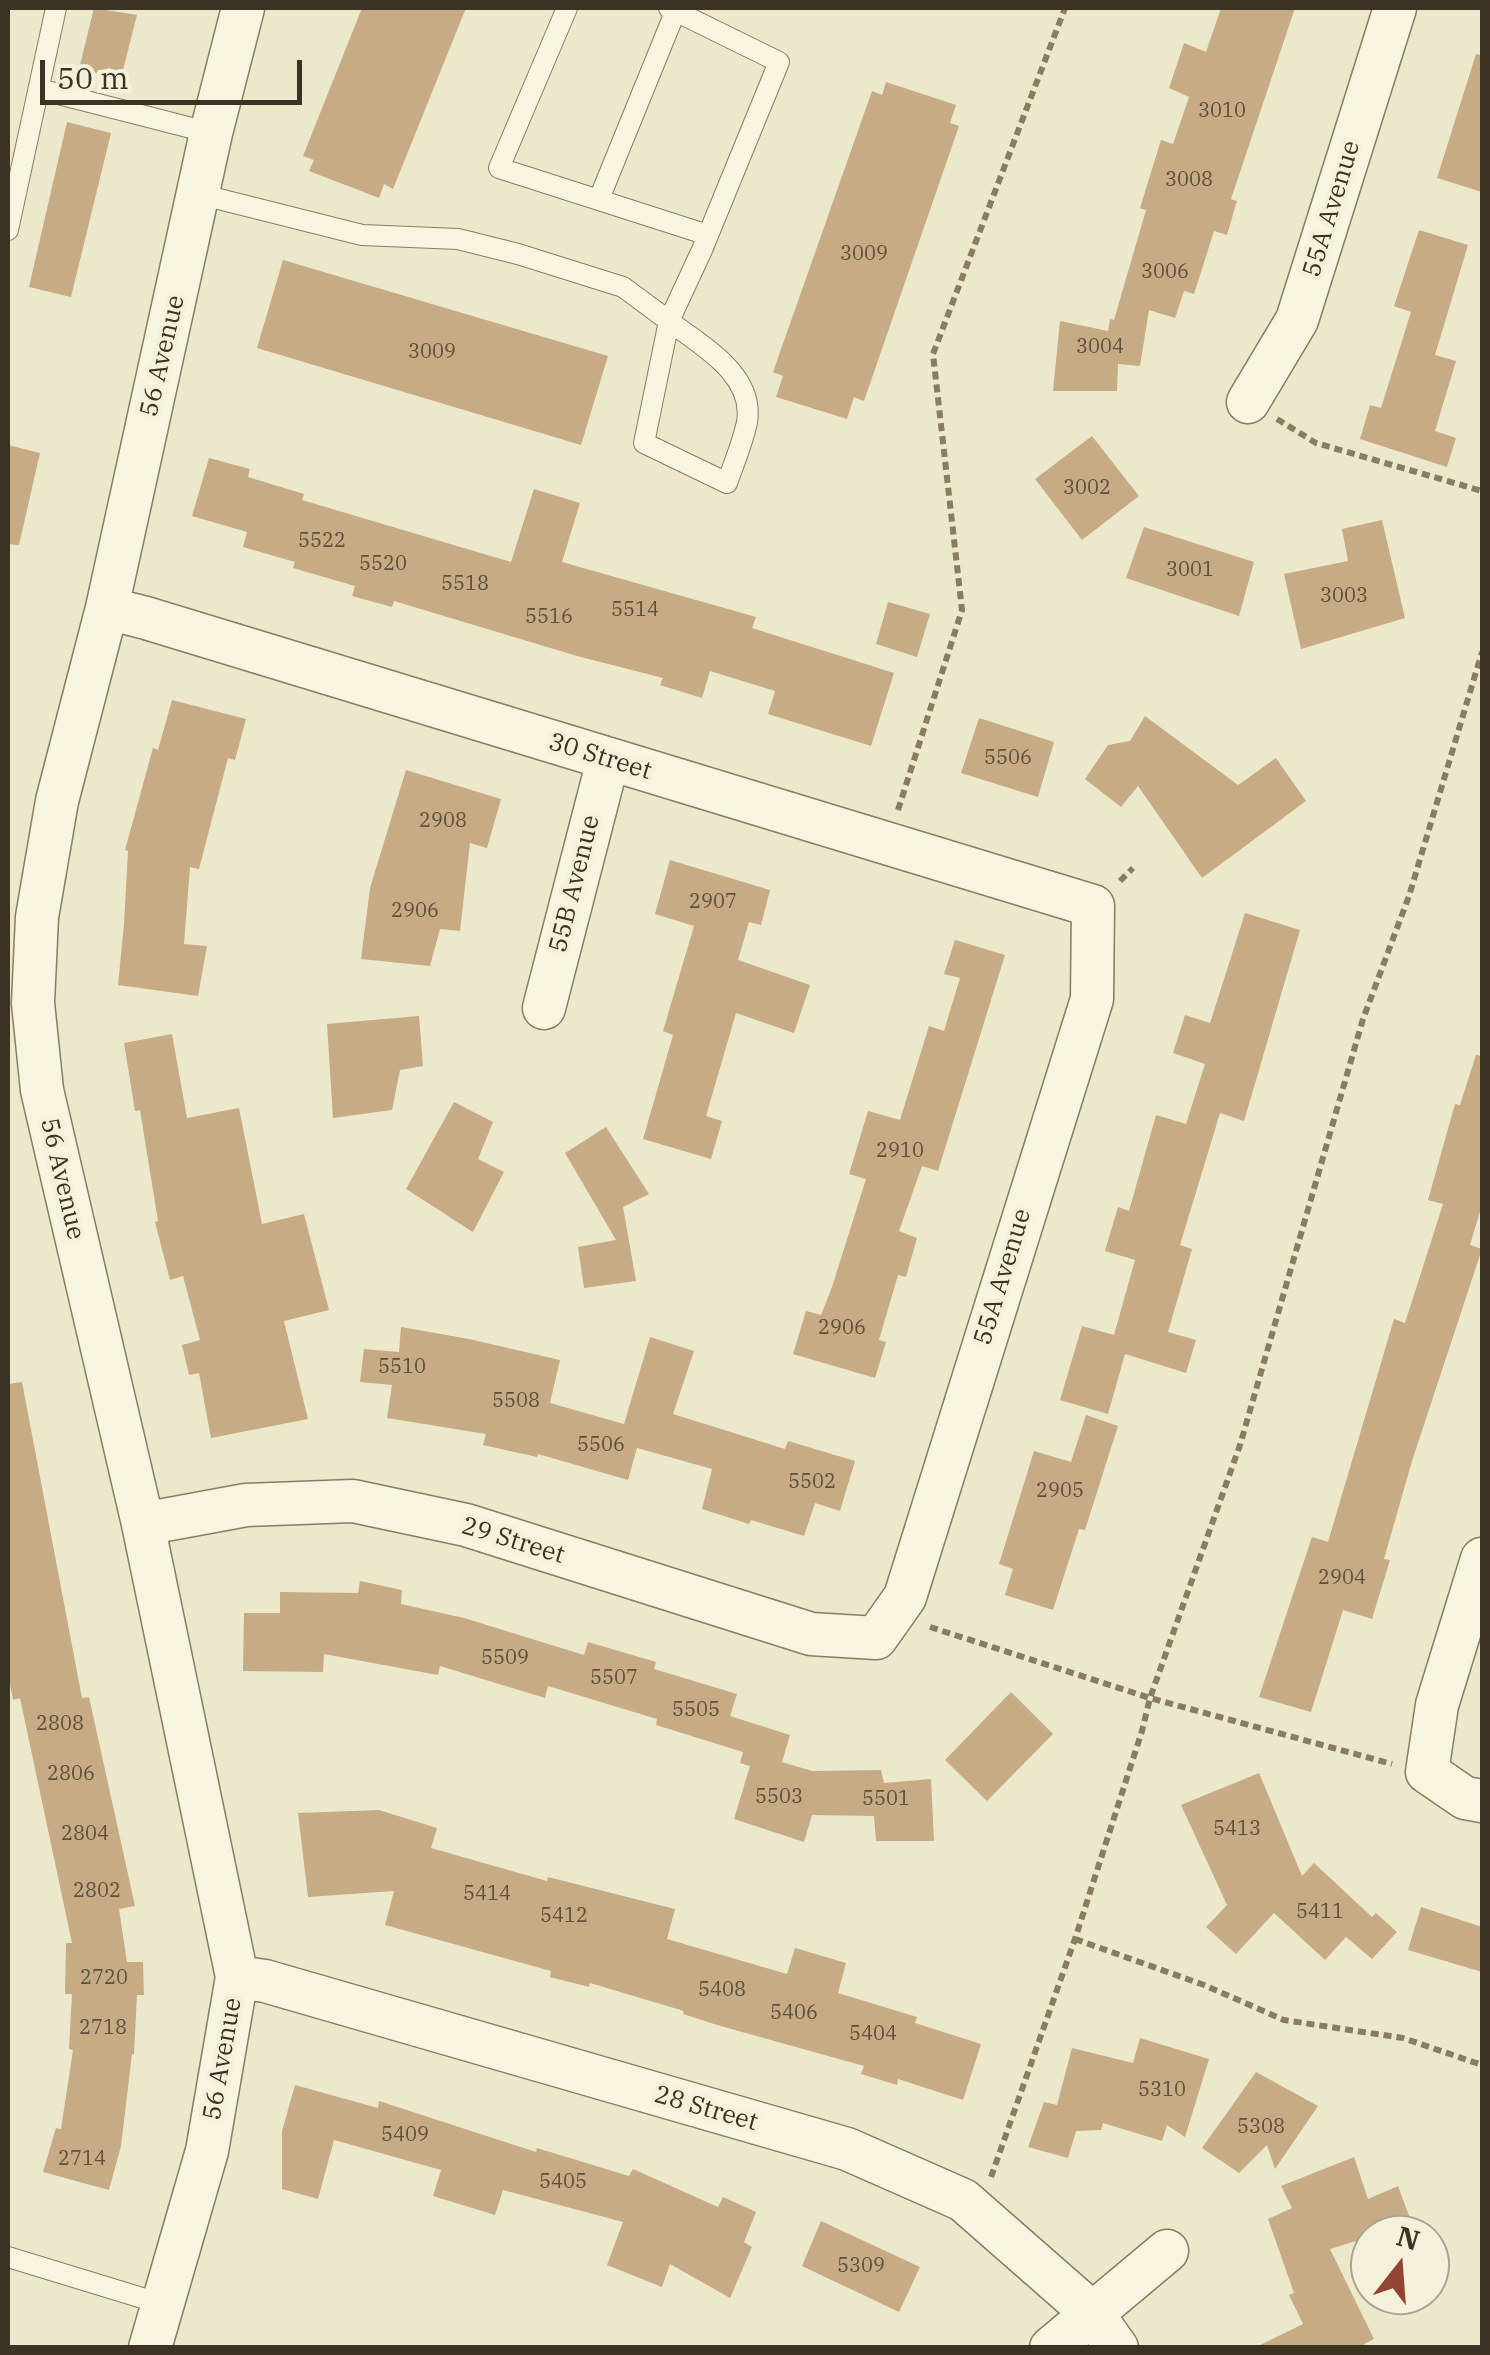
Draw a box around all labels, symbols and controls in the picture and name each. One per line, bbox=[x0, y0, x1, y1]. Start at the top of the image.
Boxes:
scale bar bbox=[45, 40, 308, 102]
text: 50 m bbox=[57, 58, 129, 97]
house number: 3010 bbox=[1198, 99, 1246, 123]
street label: 55A Avenue bbox=[1297, 137, 1367, 281]
house number: 3008 bbox=[1165, 168, 1213, 192]
house number: 3009 bbox=[840, 242, 888, 266]
house number: 3006 bbox=[1141, 260, 1189, 284]
street label: 56 Avenue bbox=[134, 292, 192, 420]
house number: 3004 bbox=[1076, 335, 1124, 359]
house number: 3009 bbox=[408, 340, 456, 364]
house number: 3002 bbox=[1063, 476, 1111, 500]
house number: 5522 bbox=[298, 529, 346, 553]
house number: 5520 bbox=[359, 552, 407, 576]
house number: 3001 bbox=[1166, 558, 1214, 582]
house number: 5518 bbox=[441, 572, 489, 596]
house number: 3003 bbox=[1320, 584, 1368, 608]
house number: 5514 bbox=[611, 598, 659, 622]
house number: 5516 bbox=[525, 605, 573, 629]
street label: 30 Street bbox=[545, 727, 655, 787]
house number: 5506 bbox=[984, 746, 1032, 770]
house number: 2908 bbox=[419, 809, 467, 833]
street label: 55B Avenue bbox=[543, 812, 607, 956]
house number: 2907 bbox=[689, 890, 737, 914]
house number: 2906 bbox=[391, 899, 439, 923]
street label: 56 Avenue bbox=[33, 1115, 91, 1243]
house number: 2910 bbox=[876, 1139, 924, 1163]
street label: 55A Avenue bbox=[968, 1205, 1038, 1349]
house number: 2906 bbox=[818, 1316, 866, 1340]
house number: 5510 bbox=[378, 1355, 426, 1379]
house number: 5508 bbox=[492, 1389, 540, 1413]
house number: 5506 bbox=[577, 1433, 625, 1457]
house number: 5502 bbox=[788, 1470, 836, 1494]
house number: 2905 bbox=[1036, 1479, 1084, 1503]
street label: 29 Street bbox=[458, 1511, 568, 1571]
house number: 2904 bbox=[1318, 1566, 1366, 1590]
house number: 5509 bbox=[481, 1646, 529, 1670]
house number: 5507 bbox=[590, 1666, 638, 1690]
house number: 5505 bbox=[672, 1698, 720, 1722]
house number: 2808 bbox=[36, 1712, 84, 1736]
house number: 2806 bbox=[47, 1762, 95, 1786]
house number: 5503 bbox=[755, 1785, 803, 1809]
house number: 5501 bbox=[862, 1787, 910, 1811]
house number: 5413 bbox=[1213, 1817, 1261, 1841]
house number: 2804 bbox=[61, 1822, 109, 1846]
house number: 2802 bbox=[73, 1879, 121, 1903]
house number: 5414 bbox=[463, 1882, 511, 1906]
house number: 5411 bbox=[1296, 1900, 1344, 1924]
house number: 5412 bbox=[540, 1904, 588, 1928]
house number: 2720 bbox=[80, 1966, 128, 1990]
house number: 5408 bbox=[698, 1978, 746, 2002]
street label: 56 Avenue bbox=[197, 1995, 249, 2123]
house number: 5406 bbox=[770, 2001, 818, 2025]
house number: 2718 bbox=[79, 2016, 127, 2040]
house number: 5404 bbox=[849, 2022, 897, 2046]
house number: 5310 bbox=[1138, 2078, 1186, 2102]
street label: 28 Street bbox=[651, 2080, 761, 2138]
house number: 5308 bbox=[1237, 2115, 1285, 2139]
house number: 5409 bbox=[381, 2123, 429, 2147]
house number: 2714 bbox=[58, 2147, 106, 2171]
house number: 5405 bbox=[539, 2170, 587, 2194]
north arrow bbox=[1350, 2215, 1450, 2315]
text: N bbox=[1392, 2217, 1424, 2259]
house number: 5309 bbox=[837, 2254, 885, 2278]

